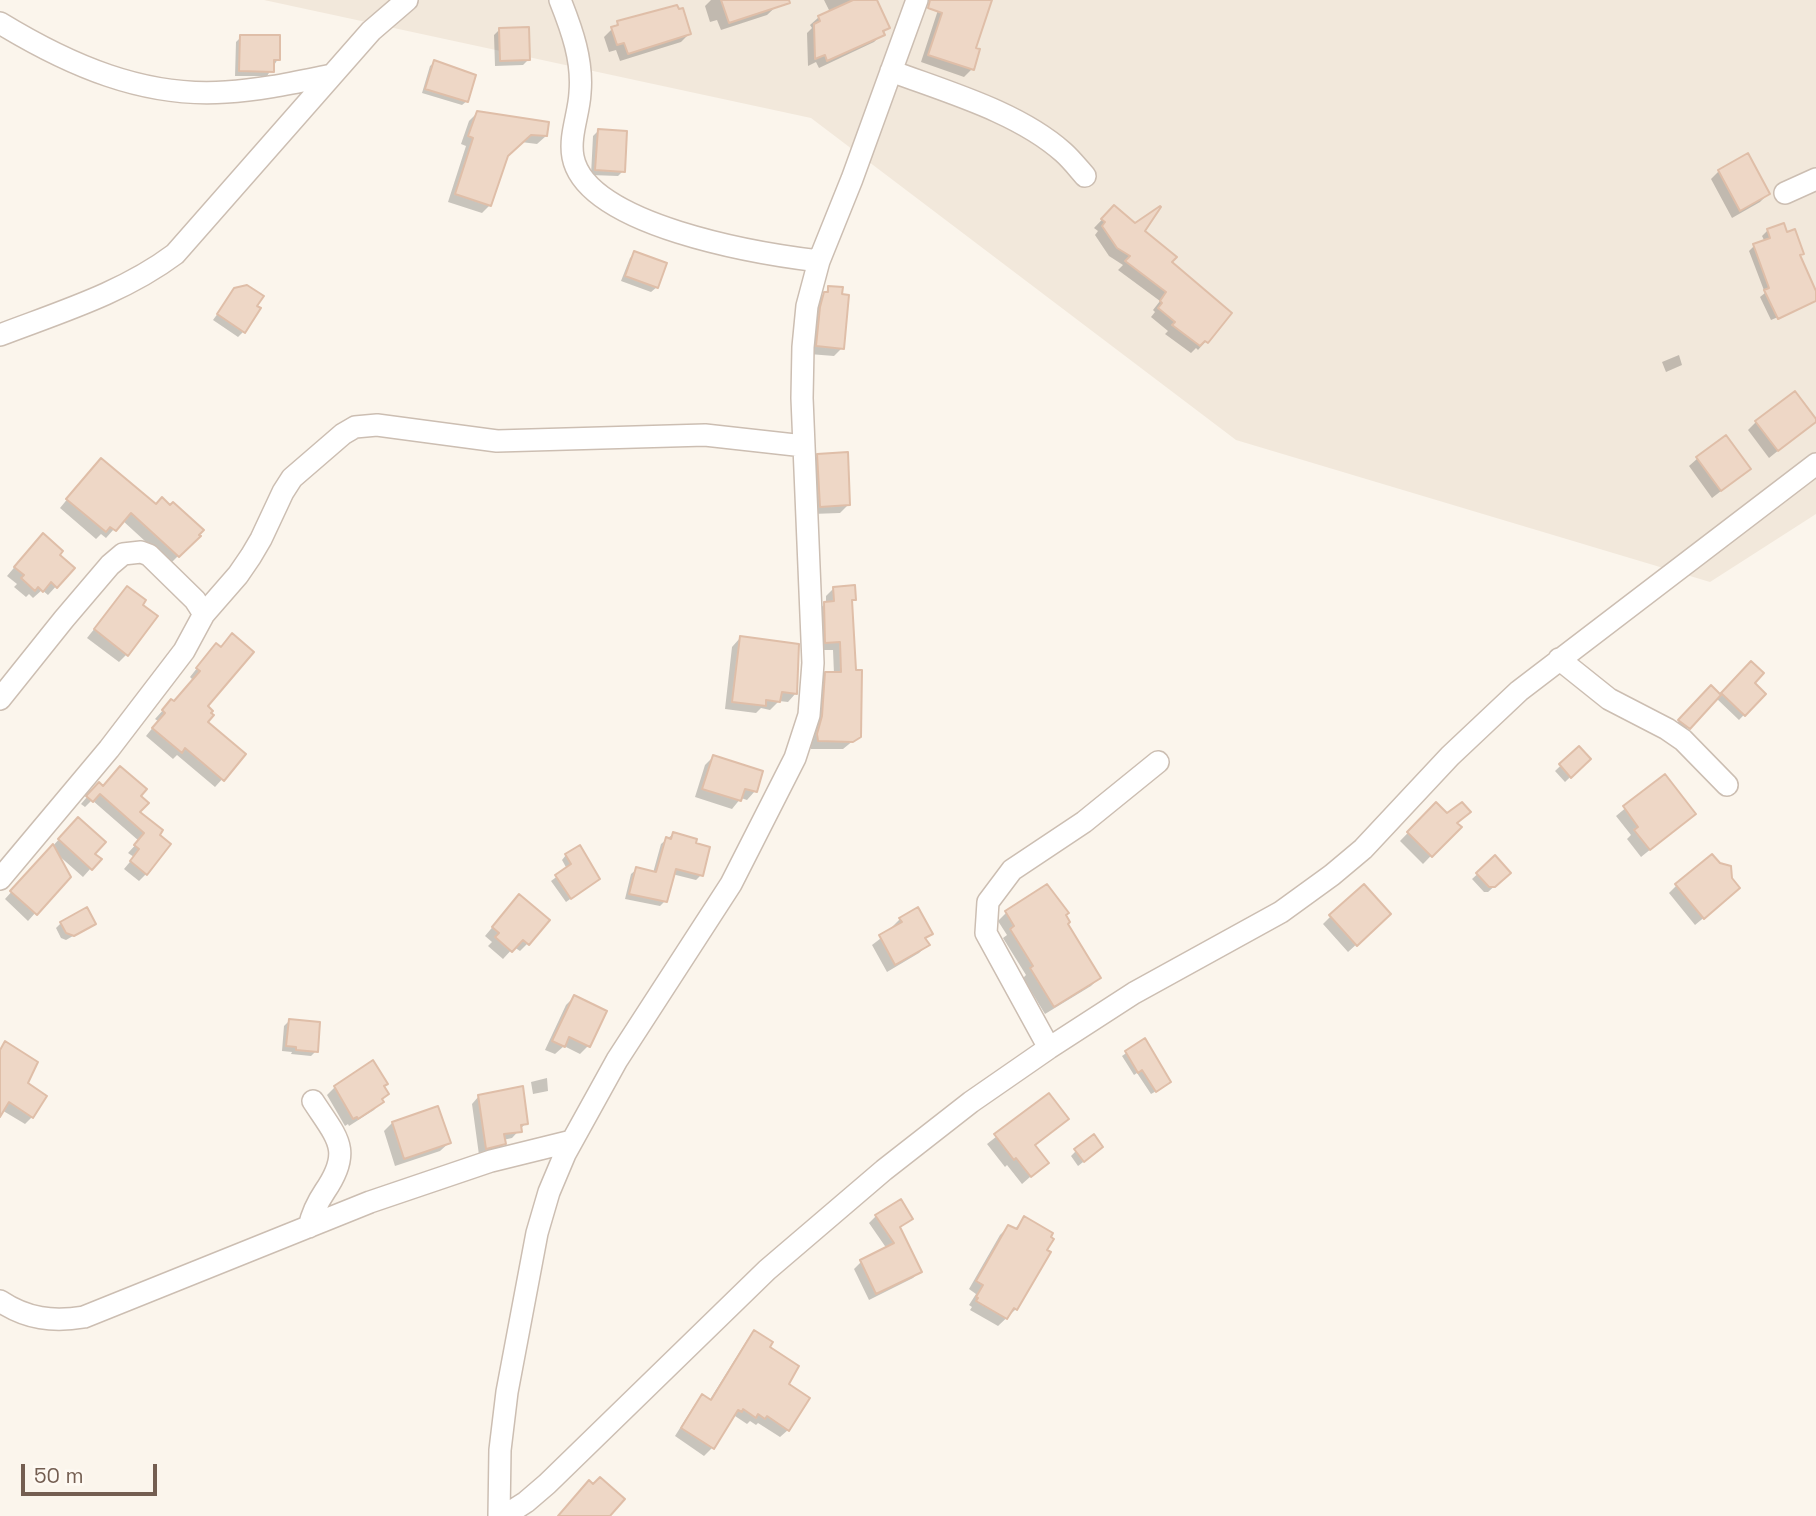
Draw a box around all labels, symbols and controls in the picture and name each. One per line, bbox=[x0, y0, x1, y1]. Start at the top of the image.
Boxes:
scale bar bbox=[24, 1450, 161, 1494]
text: 50 m bbox=[34, 1462, 84, 1489]

